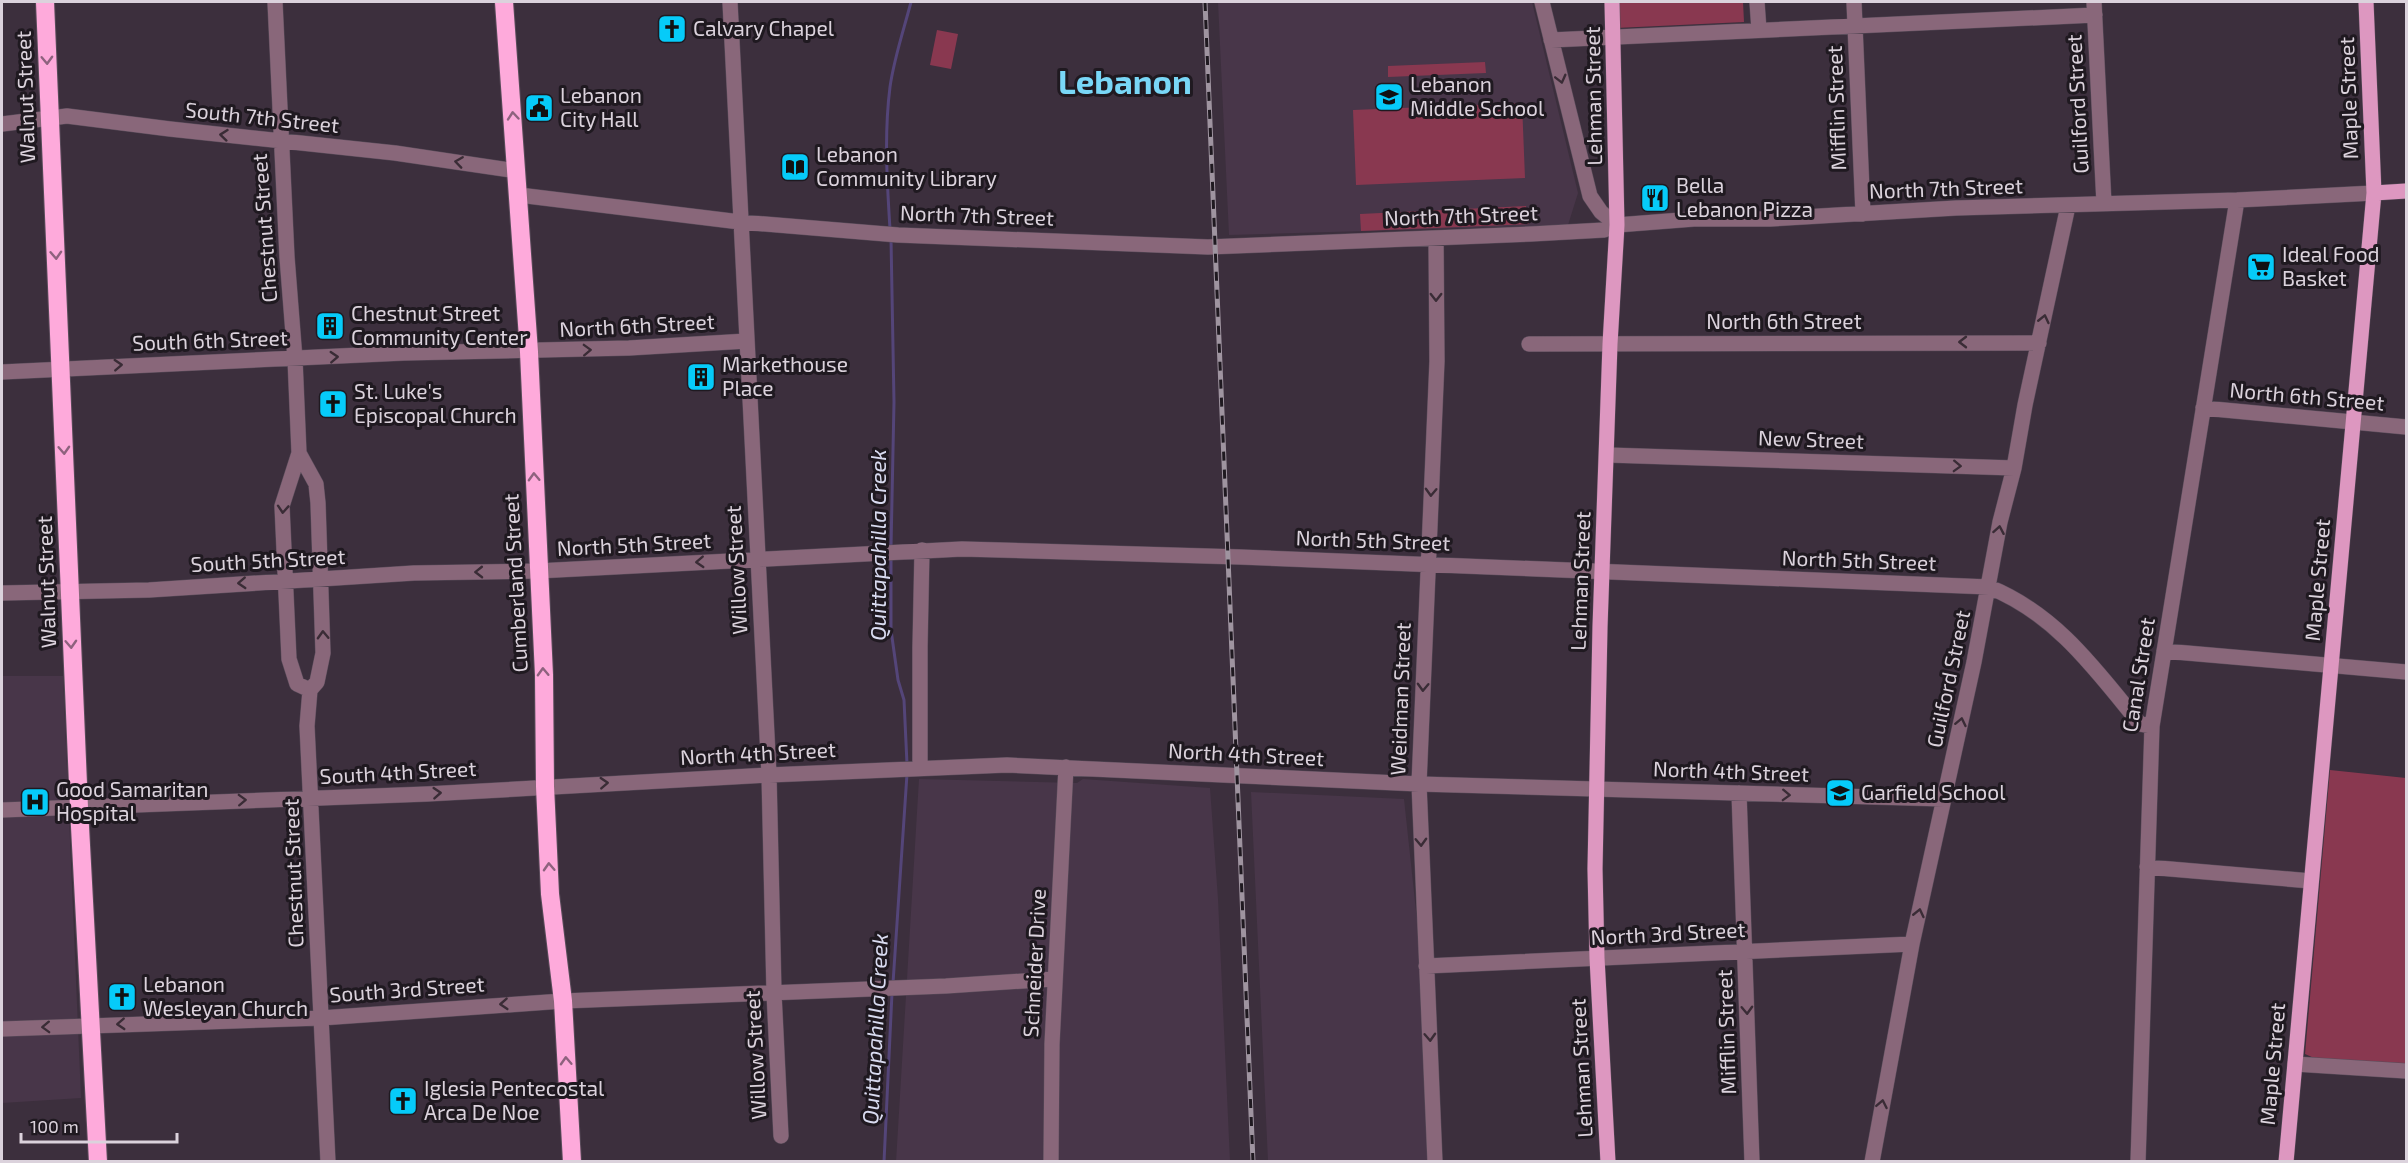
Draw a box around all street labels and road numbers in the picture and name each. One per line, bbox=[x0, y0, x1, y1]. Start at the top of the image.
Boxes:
street label: Lehman Street bbox=[1579, 26, 1606, 166]
street label: Walnut Street bbox=[10, 30, 39, 164]
street label: Guilford Street bbox=[2060, 34, 2093, 174]
street label: Maple Street bbox=[2333, 36, 2362, 160]
street label: Mifflin Street bbox=[1821, 45, 1850, 171]
street label: South 7th Street bbox=[184, 96, 340, 137]
street label: Chestnut Street bbox=[246, 153, 281, 303]
street label: North 7th Street bbox=[1869, 172, 2023, 203]
street label: North 7th Street bbox=[900, 199, 1054, 230]
street label: North 7th Street bbox=[1384, 199, 1538, 230]
street label: North 6th Street bbox=[559, 308, 715, 341]
street label: North 6th Street bbox=[1706, 308, 1862, 333]
street label: South 6th Street bbox=[132, 324, 288, 355]
street label: North 6th Street bbox=[2229, 376, 2386, 415]
street label: New Street bbox=[1758, 424, 1864, 453]
street label: Cumberland Street bbox=[497, 493, 532, 673]
street label: Willow Street bbox=[720, 505, 751, 635]
street label: Lehman Street bbox=[1565, 511, 1594, 651]
street label: Walnut Street bbox=[31, 515, 60, 649]
street label: Maple Street bbox=[2299, 518, 2334, 642]
street label: North 5th Street bbox=[1295, 524, 1451, 555]
street label: North 5th Street bbox=[556, 527, 712, 560]
street label: South 5th Street bbox=[190, 543, 346, 576]
street label: North 5th Street bbox=[1781, 544, 1937, 575]
street label: Guilford Street bbox=[1921, 608, 1974, 750]
street label: Canal Street bbox=[2116, 616, 2159, 734]
street label: Weidman Street bbox=[1384, 622, 1415, 776]
street label: North 4th Street bbox=[679, 736, 837, 769]
street label: North 4th Street bbox=[1167, 737, 1325, 770]
street label: South 4th Street bbox=[319, 755, 477, 788]
street label: North 4th Street bbox=[1653, 755, 1810, 786]
street label: Chestnut Street bbox=[277, 798, 308, 948]
street label: Schneider Drive bbox=[1017, 888, 1050, 1038]
street label: North 3rd Street bbox=[1590, 916, 1746, 949]
street label: Mifflin Street bbox=[1711, 969, 1740, 1095]
street label: South 3rd Street bbox=[328, 971, 485, 1006]
street label: Willow Street bbox=[739, 990, 770, 1120]
street label: Lehman Street bbox=[1564, 998, 1597, 1138]
street label: Maple Street bbox=[2254, 1002, 2289, 1126]

